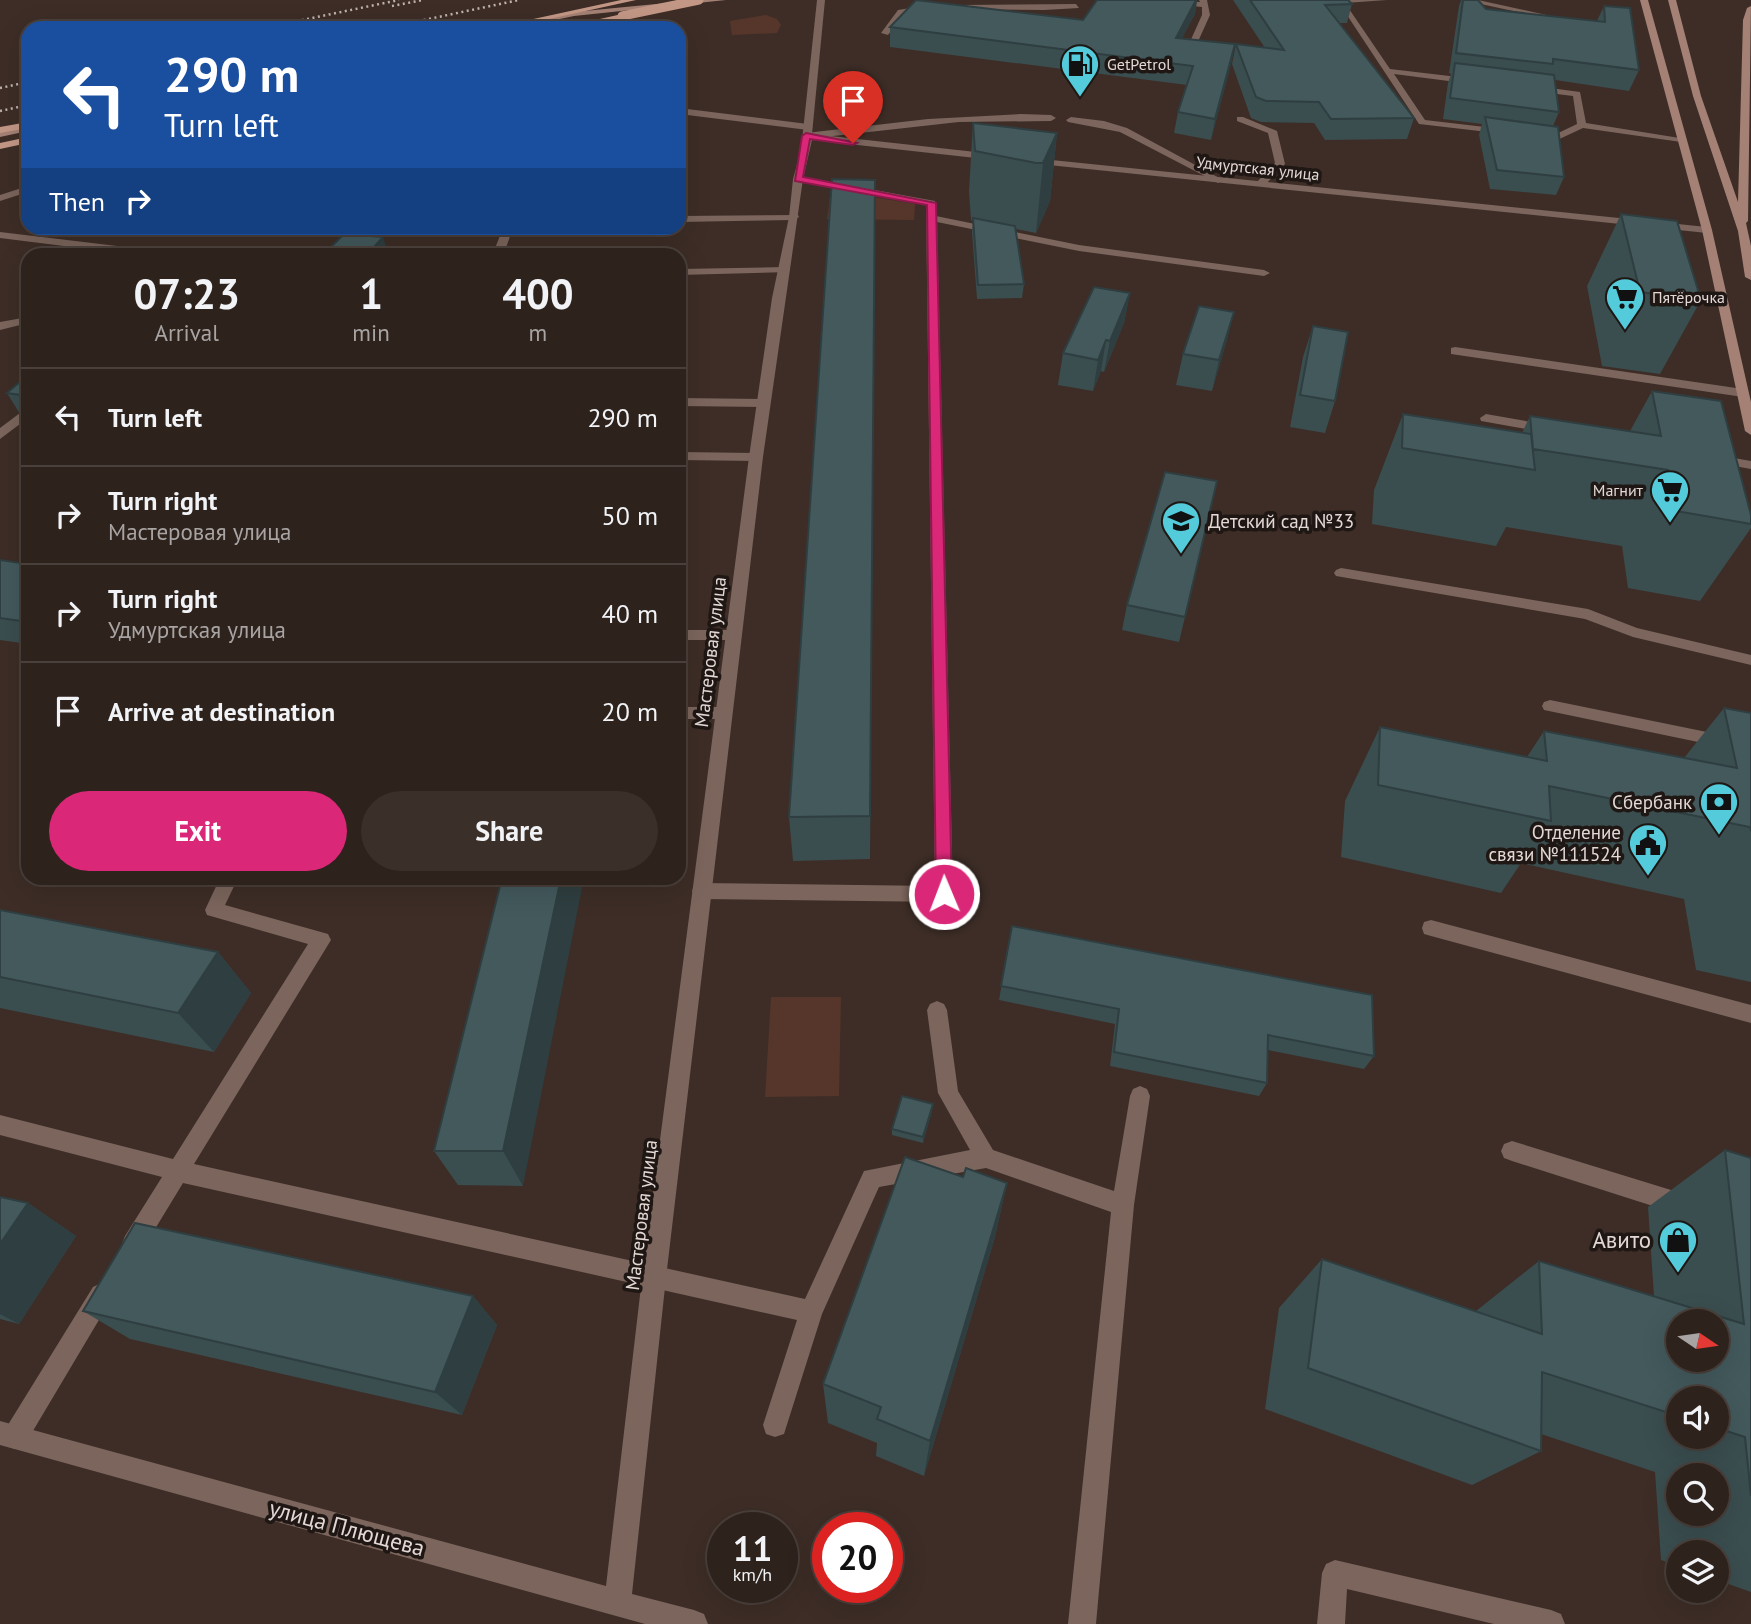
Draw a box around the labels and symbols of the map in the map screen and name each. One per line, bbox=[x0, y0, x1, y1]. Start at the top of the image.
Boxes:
fuel station icon: GetPetrol bbox=[1059, 43, 1101, 98]
place label: GetPetrol bbox=[1107, 54, 1171, 74]
pin bbox=[823, 71, 883, 143]
street label: Удмуртская улица bbox=[1195, 152, 1321, 184]
supermarket icon: Пятёрочка bbox=[1604, 276, 1646, 331]
place label: Пятёрочка bbox=[1652, 287, 1725, 307]
supermarket icon: Магнит bbox=[1649, 469, 1691, 524]
place label: Магнит bbox=[1593, 480, 1644, 500]
school or university icon: Детский сад №33 bbox=[1160, 500, 1202, 555]
place label: Детский сад №33 bbox=[1208, 509, 1354, 533]
street label: Мастеровая улица bbox=[689, 575, 731, 729]
bank icon: Сбербанк bbox=[1698, 781, 1740, 836]
place label: Сбербанк bbox=[1612, 790, 1692, 814]
place label: Отделение связи №111524 bbox=[1489, 820, 1621, 866]
public building icon: Отделение связи №111524 bbox=[1627, 822, 1669, 877]
position arrow bbox=[907, 857, 981, 931]
street label: Мастеровая улица bbox=[620, 1138, 662, 1292]
shop icon: Авито bbox=[1657, 1219, 1699, 1274]
place label: Авито bbox=[1592, 1225, 1651, 1254]
north arrow bbox=[1666, 1309, 1729, 1372]
street label: улица Плющева bbox=[266, 1493, 428, 1562]
speed limit sign: 20 bbox=[812, 1512, 903, 1603]

